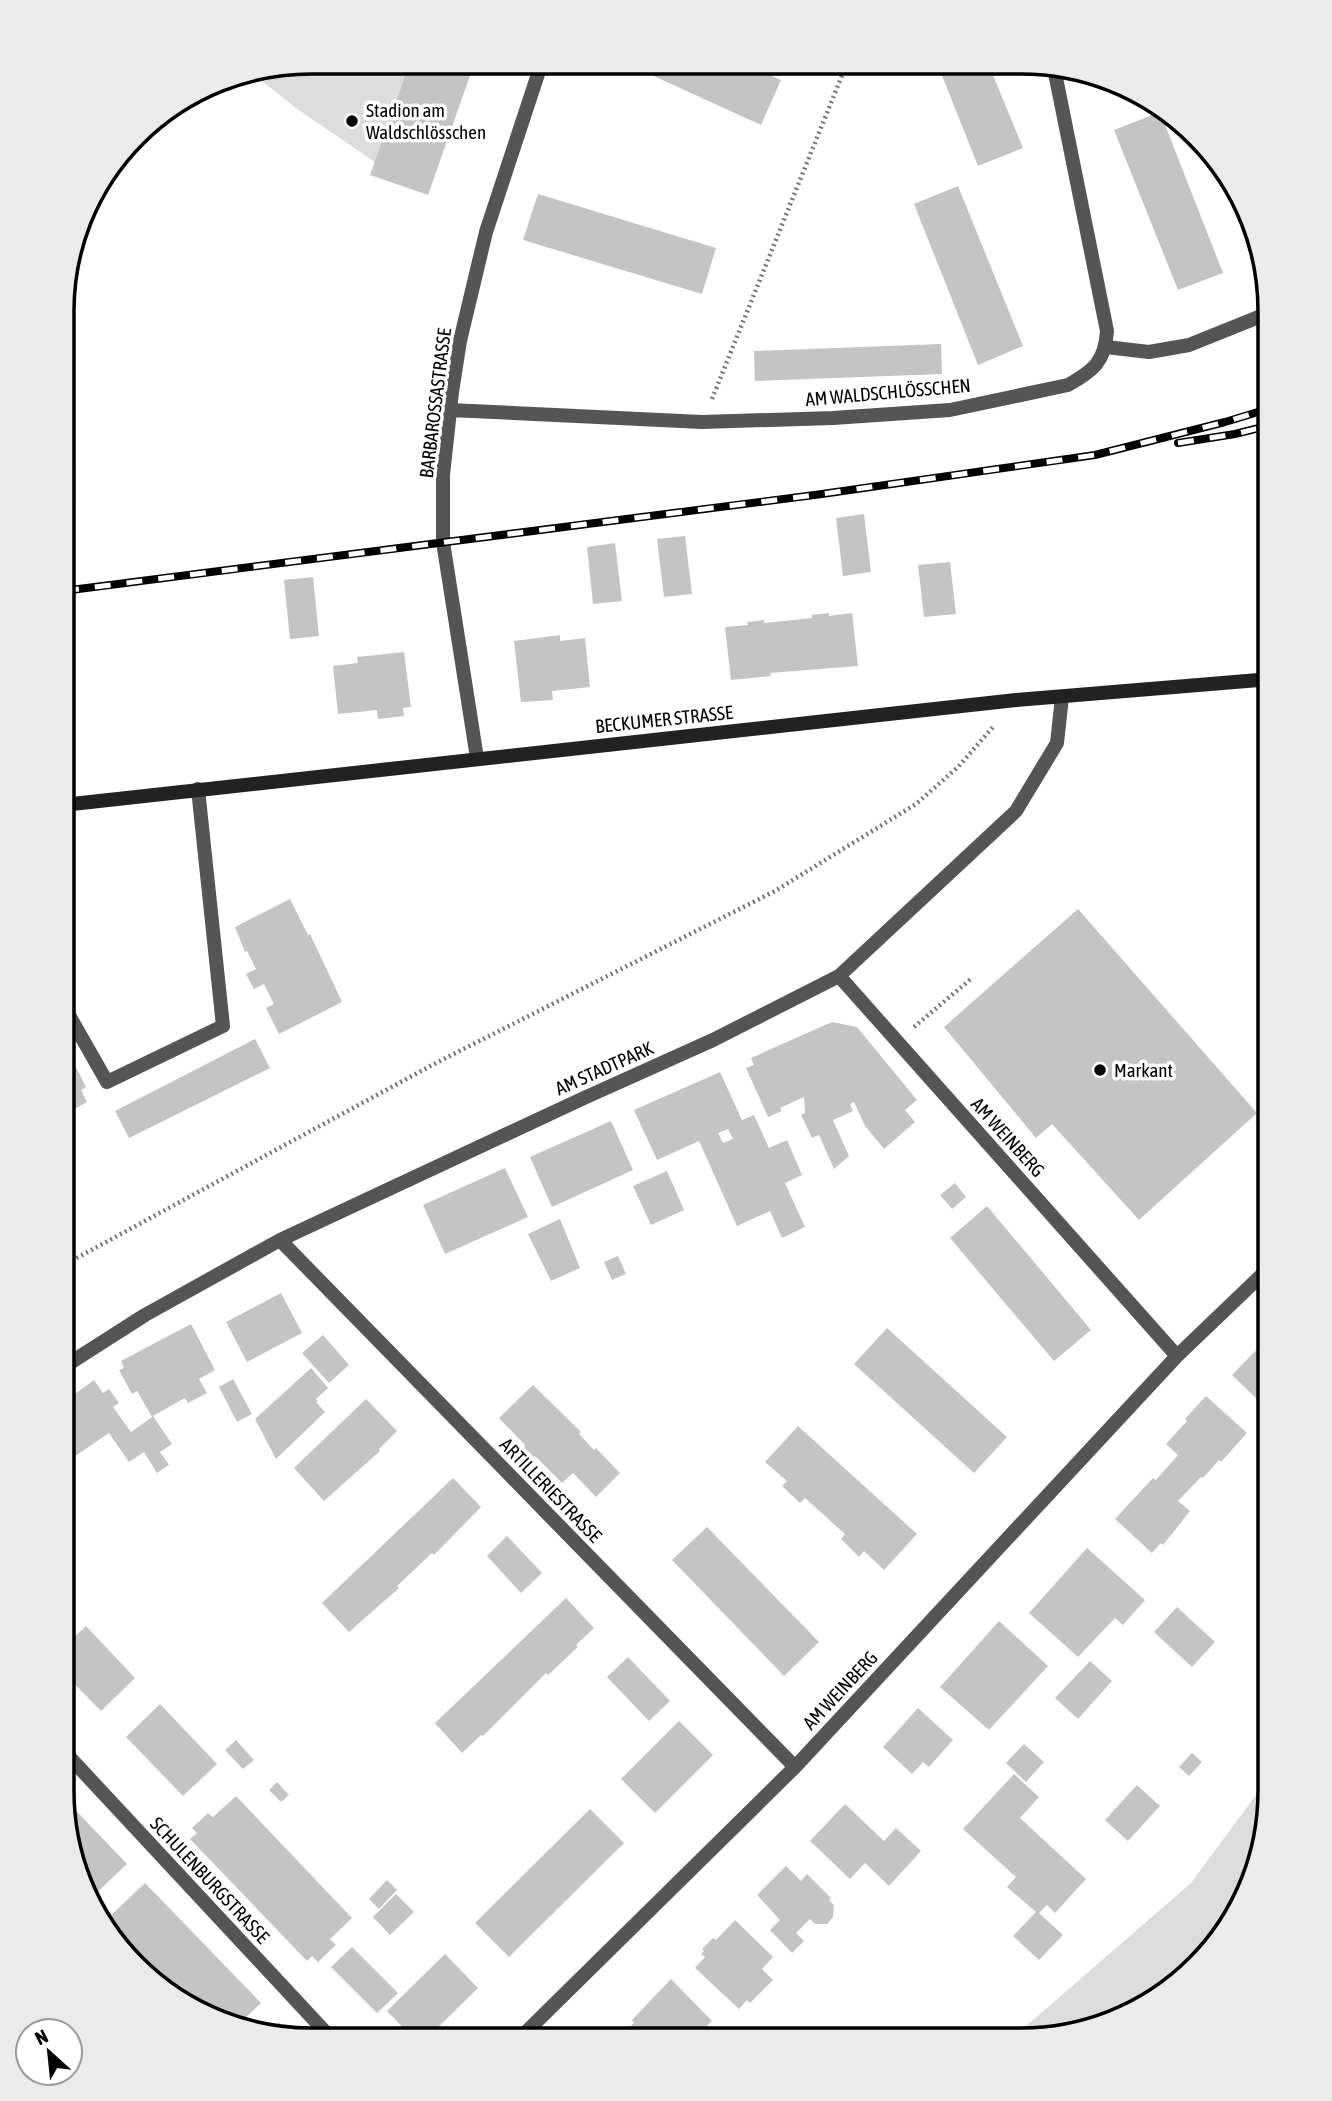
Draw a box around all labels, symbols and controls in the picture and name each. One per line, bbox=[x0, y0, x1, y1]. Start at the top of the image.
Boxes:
place label: Stadion am Waldschlösschen bbox=[366, 99, 486, 143]
marker: Stadion am Waldschlösschen bbox=[344, 113, 360, 129]
street label: BARBAROSSASTRASSE bbox=[415, 327, 455, 479]
street label: AM WALDSCHLÖSSCHEN bbox=[804, 374, 972, 410]
street label: BECKUMER STRASSE bbox=[594, 701, 734, 737]
street label: AM STADTPARK bbox=[552, 1036, 657, 1099]
place label: Markant bbox=[1114, 1059, 1173, 1081]
marker: Markant bbox=[1092, 1062, 1108, 1078]
street label: AM WEINBERG bbox=[967, 1093, 1049, 1181]
street label: ARTILLERIESTRASSE bbox=[496, 1433, 606, 1547]
street label: AM WEINBERG bbox=[798, 1646, 882, 1734]
street label: SCHULENBURGSTRASSE bbox=[146, 1812, 274, 1948]
north arrow bbox=[14, 2017, 84, 2087]
text: N bbox=[31, 2025, 51, 2049]

